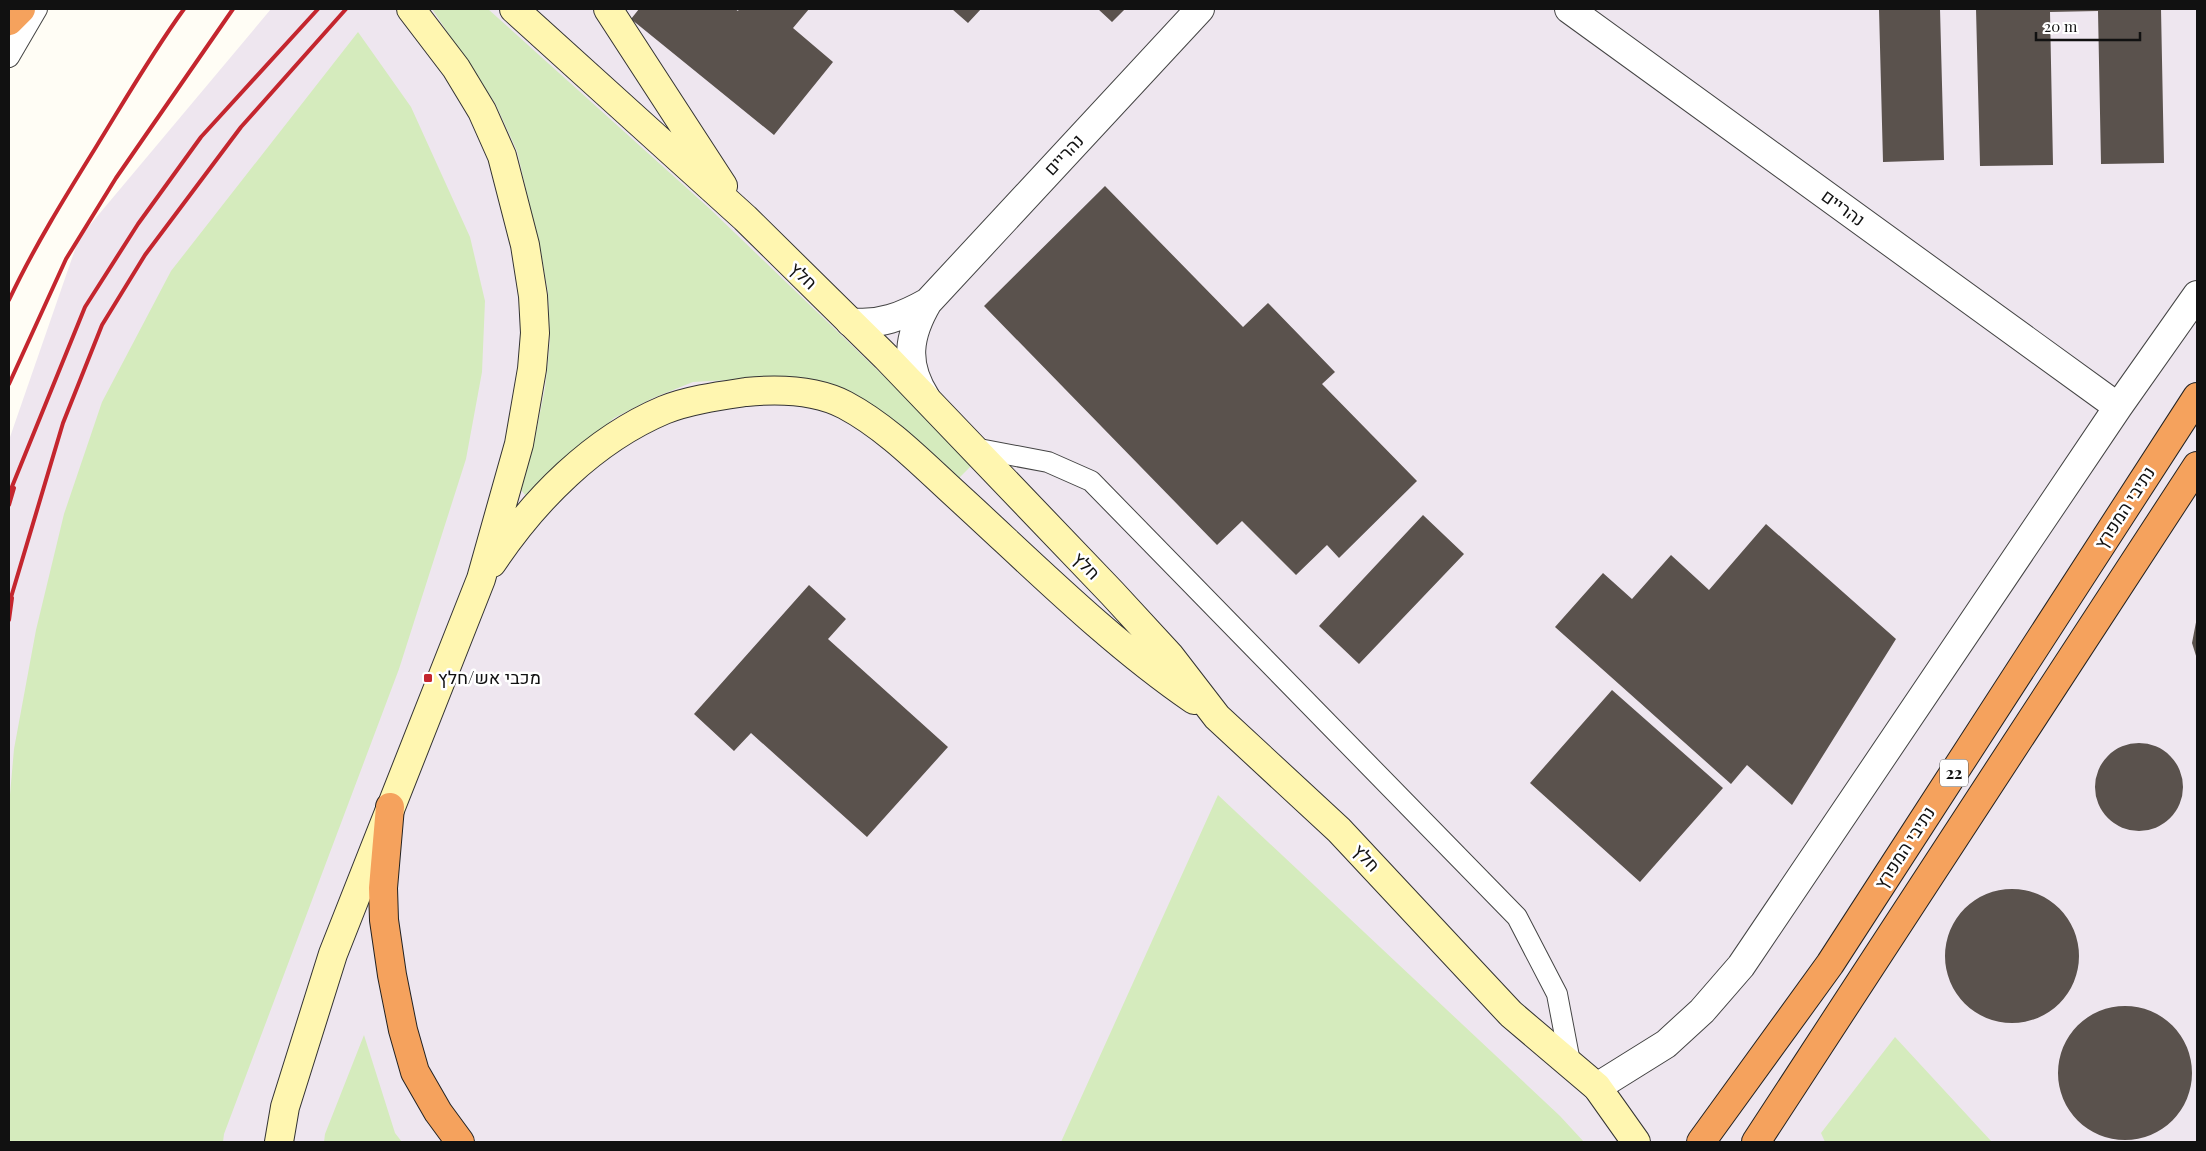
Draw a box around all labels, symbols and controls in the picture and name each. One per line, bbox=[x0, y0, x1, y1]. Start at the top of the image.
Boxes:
scale bar bbox=[2036, 10, 2140, 42]
text: 20 m bbox=[2044, 16, 2078, 36]
street label: נהריים bbox=[1038, 128, 1088, 180]
street label: נהריים bbox=[1817, 183, 1870, 231]
street label: חלץ bbox=[785, 256, 823, 294]
street label: נתיבי המפרץ bbox=[2088, 461, 2160, 554]
street label: חלץ bbox=[1068, 546, 1106, 584]
place label: מכבי אש/חלץ bbox=[438, 665, 541, 689]
marker: מכבי אש/חלץ bbox=[422, 672, 434, 684]
road number: 22 bbox=[1940, 760, 1968, 786]
street label: נתיבי המפרץ bbox=[1868, 801, 1940, 894]
street label: חלץ bbox=[1348, 838, 1386, 876]

